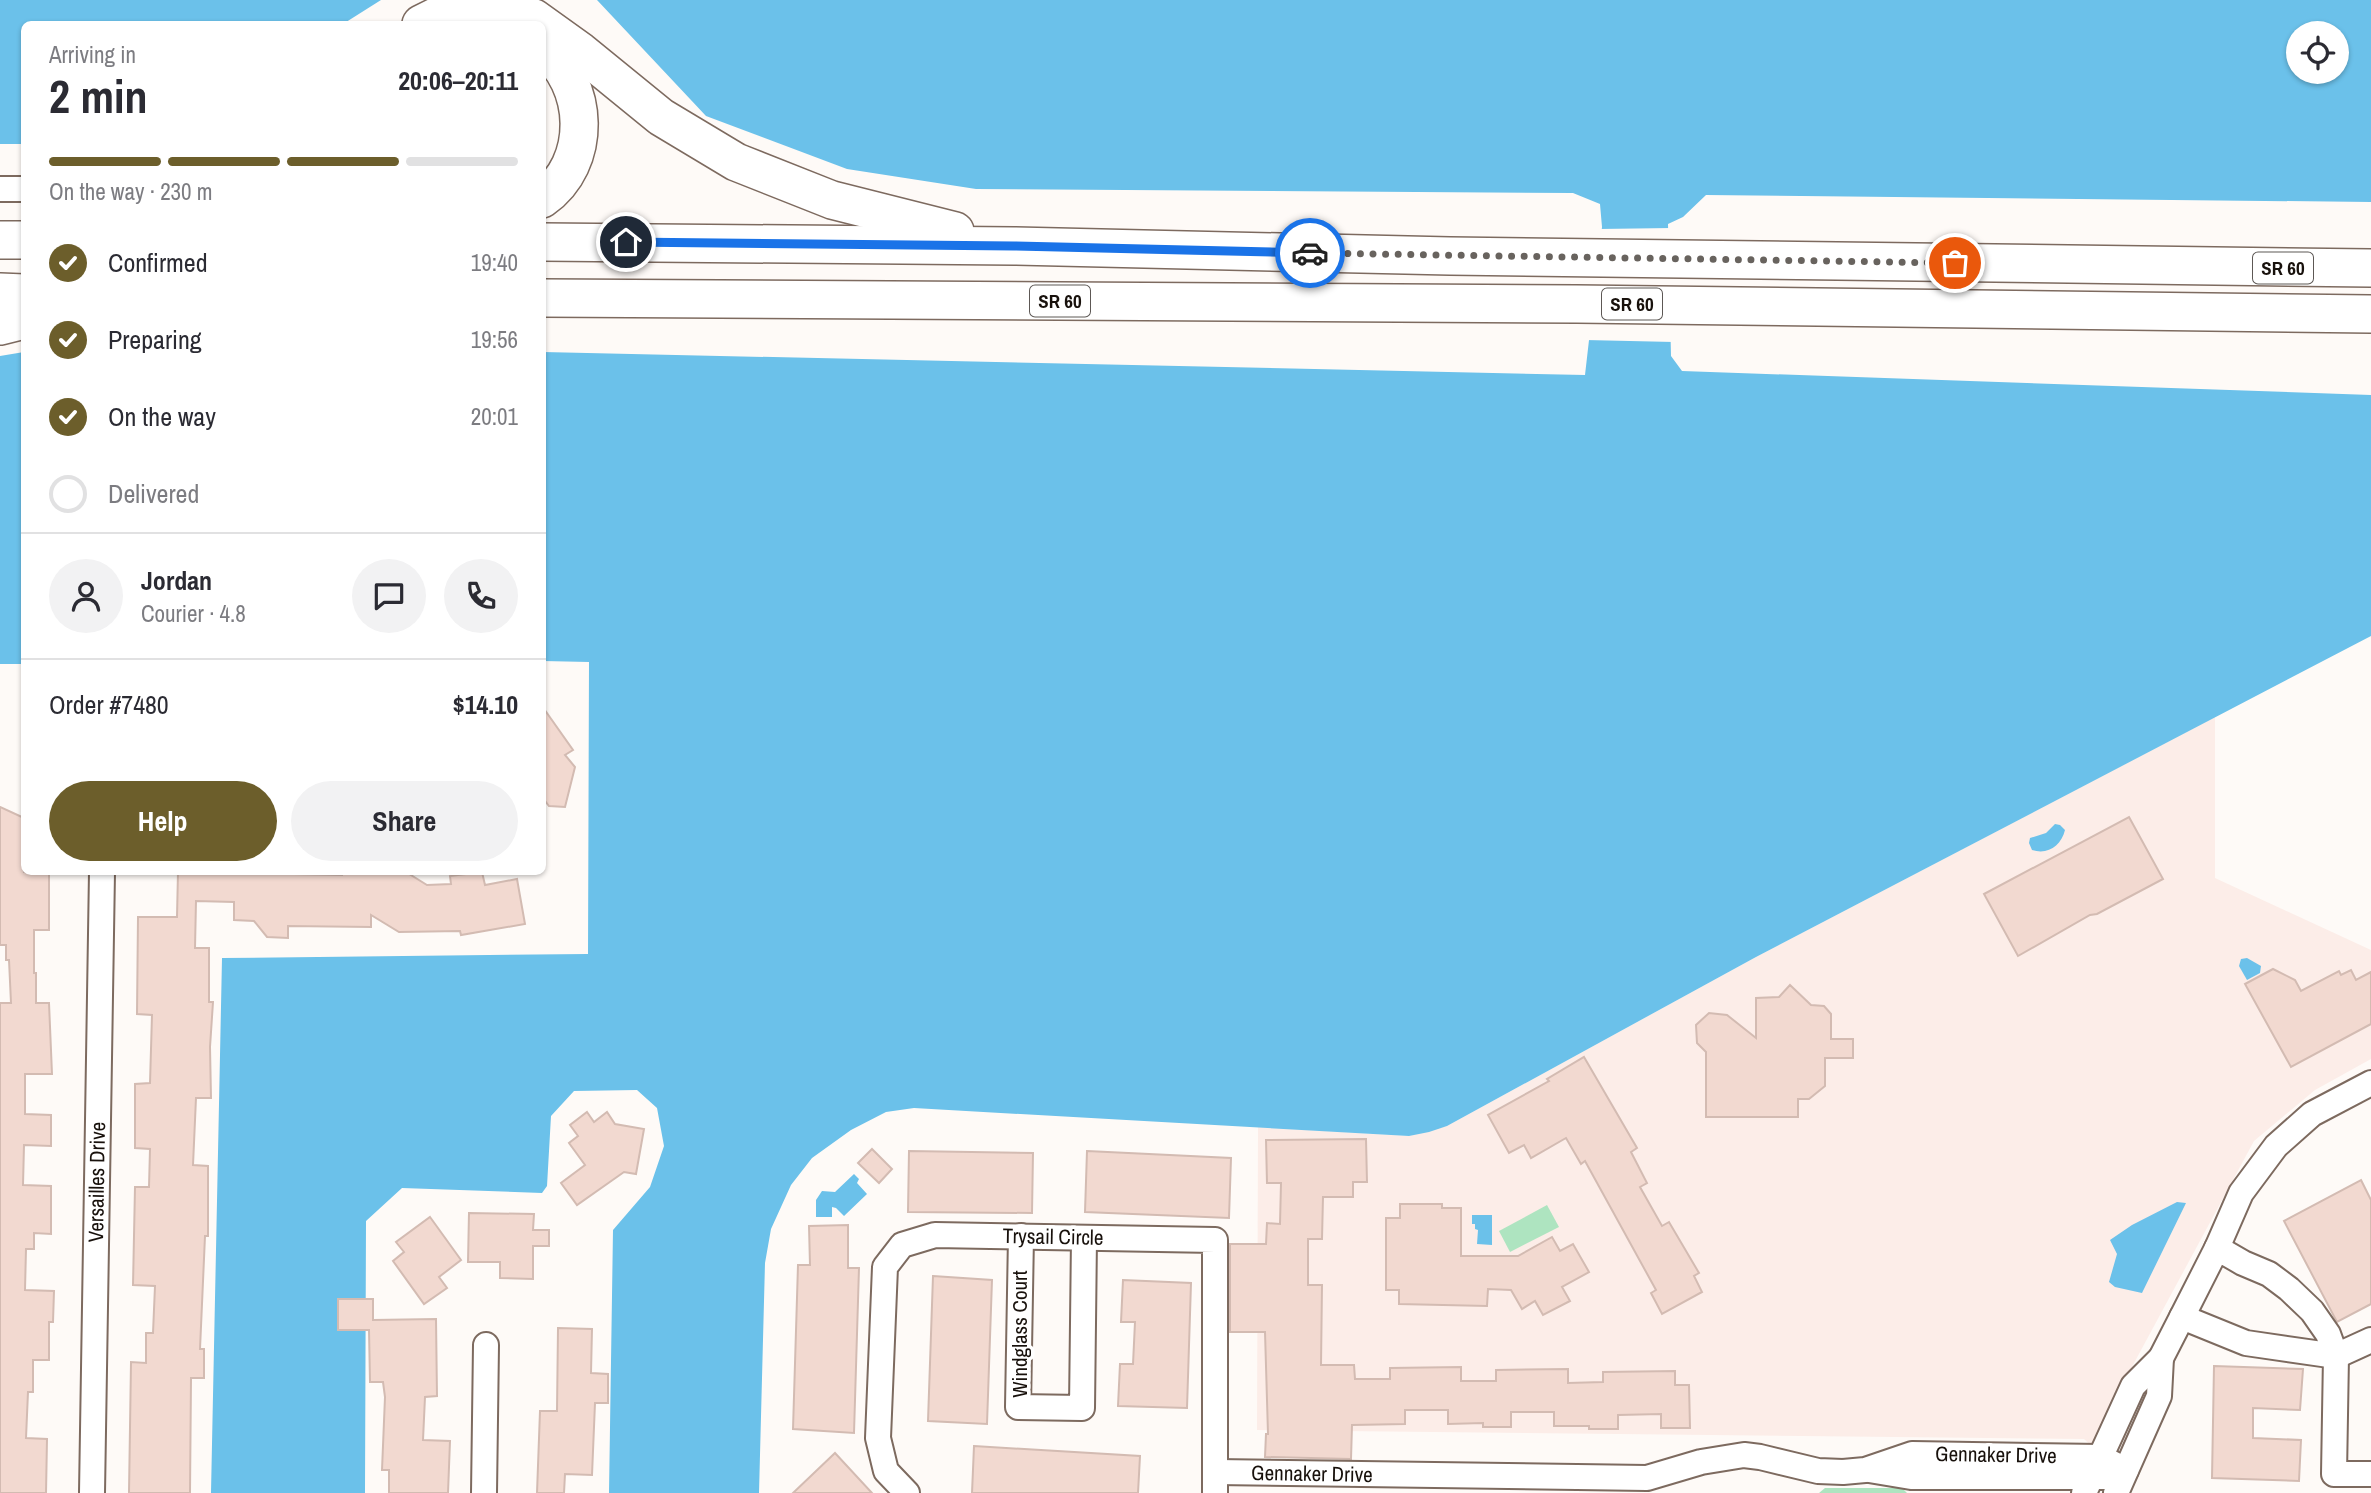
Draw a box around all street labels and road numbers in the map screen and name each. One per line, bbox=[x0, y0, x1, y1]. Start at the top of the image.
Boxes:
road number: SR 60 bbox=[2253, 252, 2313, 284]
road number: SR 60 bbox=[1030, 286, 1090, 316]
road number: SR 60 bbox=[1602, 288, 1662, 320]
street label: Versailles Drive bbox=[81, 1121, 112, 1243]
street label: Trysail Circle bbox=[1002, 1221, 1104, 1252]
street label: Windglass Court bbox=[1005, 1270, 1034, 1398]
street label: Gennaker Drive bbox=[1935, 1439, 2057, 1470]
street label: Gennaker Drive bbox=[1251, 1458, 1373, 1489]

